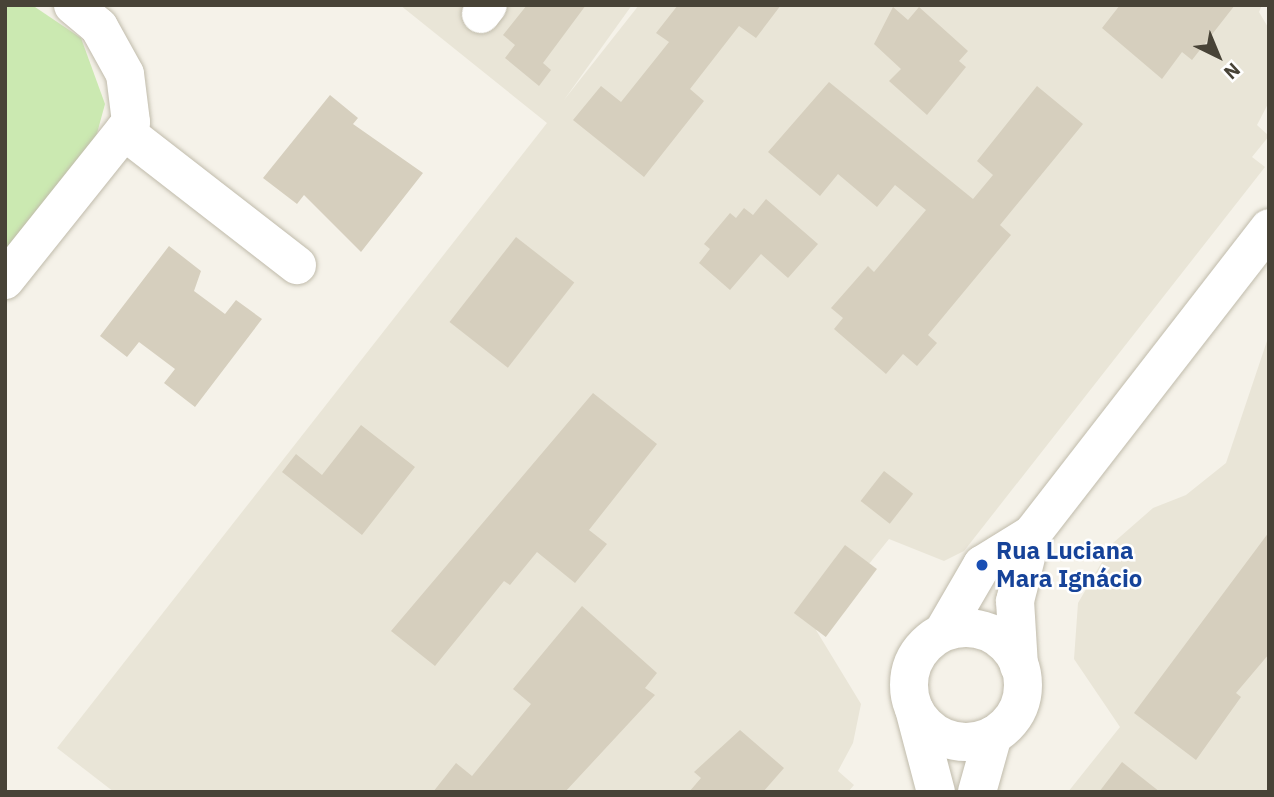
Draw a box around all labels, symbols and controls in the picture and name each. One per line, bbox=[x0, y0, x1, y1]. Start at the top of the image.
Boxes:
north arrow bbox=[1183, 21, 1253, 91]
text: N bbox=[1219, 58, 1246, 85]
place label: Rua Luciana Mara Ignácio bbox=[996, 537, 1142, 593]
marker: Rua Luciana Mara Ignácio bbox=[974, 557, 990, 573]

